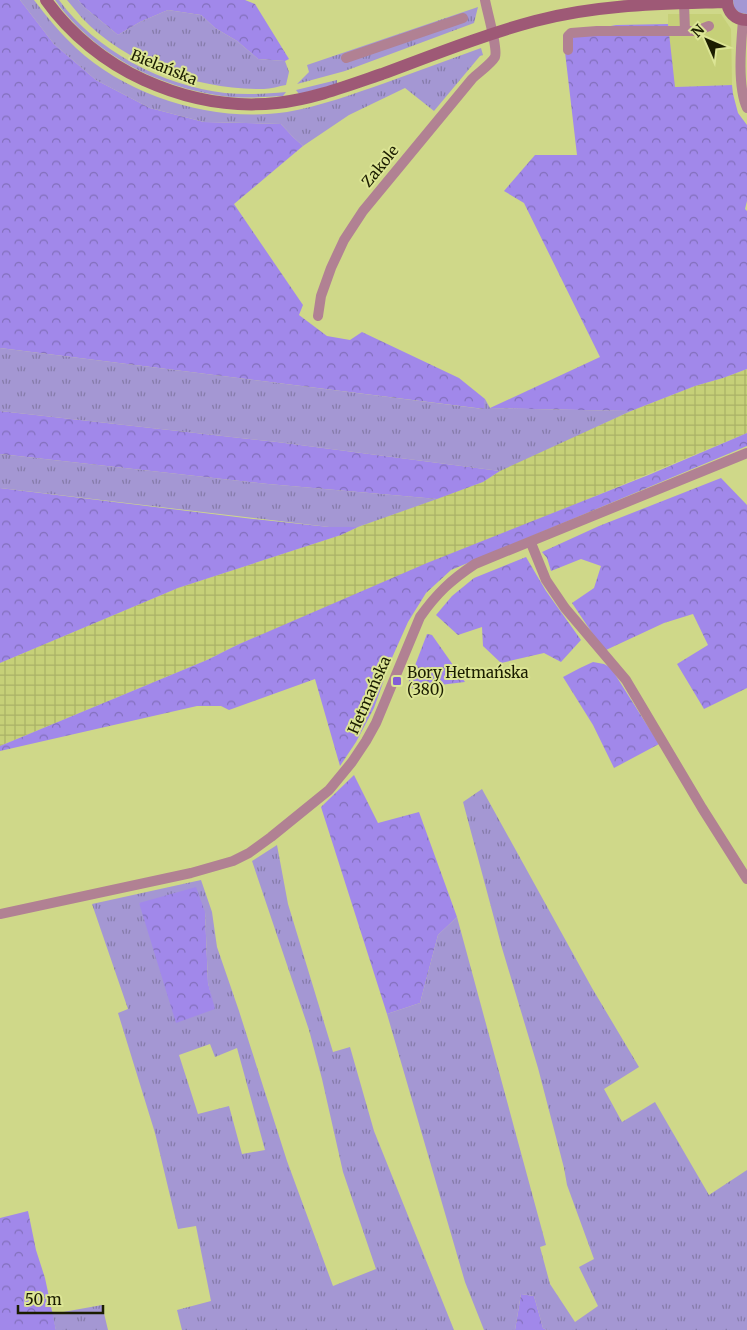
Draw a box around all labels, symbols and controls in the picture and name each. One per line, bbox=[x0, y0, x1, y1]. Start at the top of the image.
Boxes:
north arrow bbox=[682, 15, 732, 65]
text: N bbox=[688, 21, 708, 41]
street label: Bielańska bbox=[128, 45, 200, 89]
street label: Zakole bbox=[357, 141, 403, 191]
street label: Hetmańska bbox=[343, 653, 395, 737]
place label: Bory Hetmańska (380) bbox=[407, 663, 529, 699]
marker: Bory Hetmańska (380) bbox=[391, 675, 403, 687]
scale bar bbox=[18, 1282, 102, 1314]
text: 50 m bbox=[25, 1290, 62, 1309]

